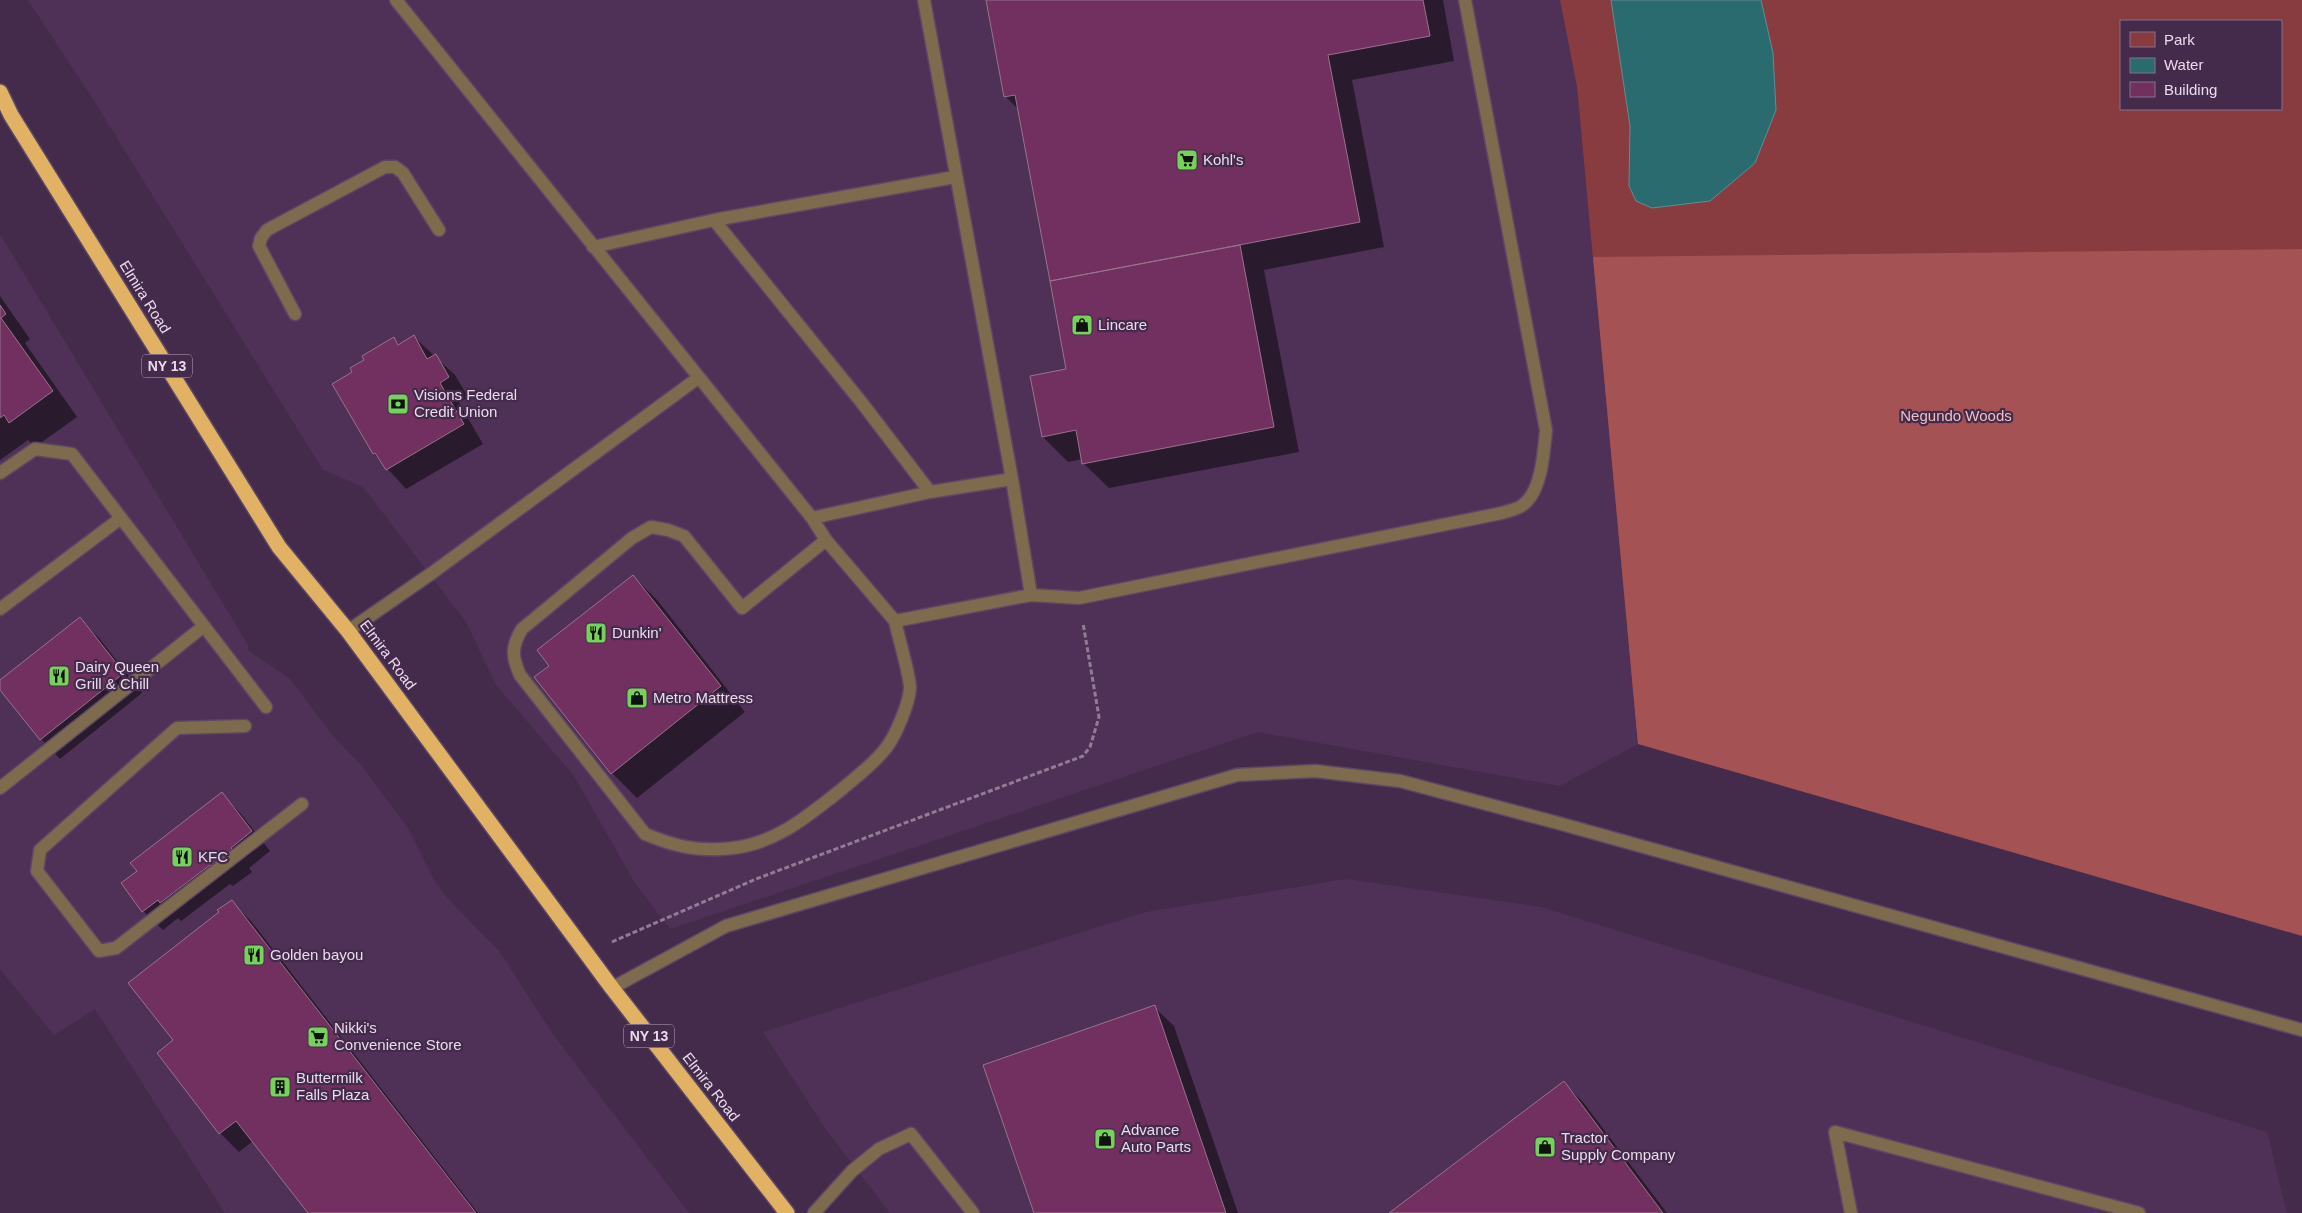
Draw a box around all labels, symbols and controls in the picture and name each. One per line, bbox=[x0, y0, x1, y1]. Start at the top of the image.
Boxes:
legend bbox=[2120, 20, 2282, 110]
text: Park bbox=[2164, 31, 2195, 48]
text: Water bbox=[2164, 56, 2203, 73]
text: Building bbox=[2164, 81, 2217, 98]
supermarket icon: Kohl's bbox=[1175, 148, 1199, 172]
place label: Kohl's bbox=[1203, 151, 1243, 168]
street label: Elmira Road bbox=[116, 257, 174, 336]
shop icon: Lincare bbox=[1070, 313, 1094, 337]
place label: Lincare bbox=[1098, 316, 1147, 333]
road number: NY 13 bbox=[142, 354, 192, 378]
place label: Visions Federal Credit Union bbox=[414, 386, 517, 420]
bank icon: Visions Federal Credit Union bbox=[386, 392, 410, 416]
park label: Negundo Woods bbox=[1900, 407, 2012, 424]
street label: Elmira Road bbox=[357, 617, 420, 693]
restaurant icon: Dunkin' bbox=[584, 621, 608, 645]
place label: Dunkin' bbox=[612, 624, 662, 641]
place label: Dairy Queen Grill & Chill bbox=[75, 658, 159, 692]
restaurant icon: Dairy Queen Grill & Chill bbox=[47, 664, 71, 688]
shop icon: Metro Mattress bbox=[625, 686, 649, 710]
place label: Metro Mattress bbox=[653, 689, 753, 706]
restaurant icon: KFC bbox=[170, 845, 194, 869]
place label: KFC bbox=[198, 848, 228, 865]
restaurant icon: Golden bayou bbox=[242, 943, 266, 967]
place label: Golden bayou bbox=[270, 946, 363, 963]
place label: Nikki's Convenience Store bbox=[334, 1019, 462, 1053]
road number: NY 13 bbox=[624, 1024, 674, 1048]
supermarket icon: Nikki's Convenience Store bbox=[306, 1025, 330, 1049]
street label: Elmira Road bbox=[679, 1049, 743, 1124]
place label: Buttermilk Falls Plaza bbox=[296, 1069, 370, 1103]
building icon: Buttermilk Falls Plaza bbox=[268, 1075, 292, 1099]
place label: Advance Auto Parts bbox=[1121, 1121, 1191, 1155]
shop icon: Advance Auto Parts bbox=[1093, 1127, 1117, 1151]
place label: Tractor Supply Company bbox=[1561, 1129, 1676, 1163]
shop icon: Tractor Supply Company bbox=[1533, 1135, 1557, 1159]

